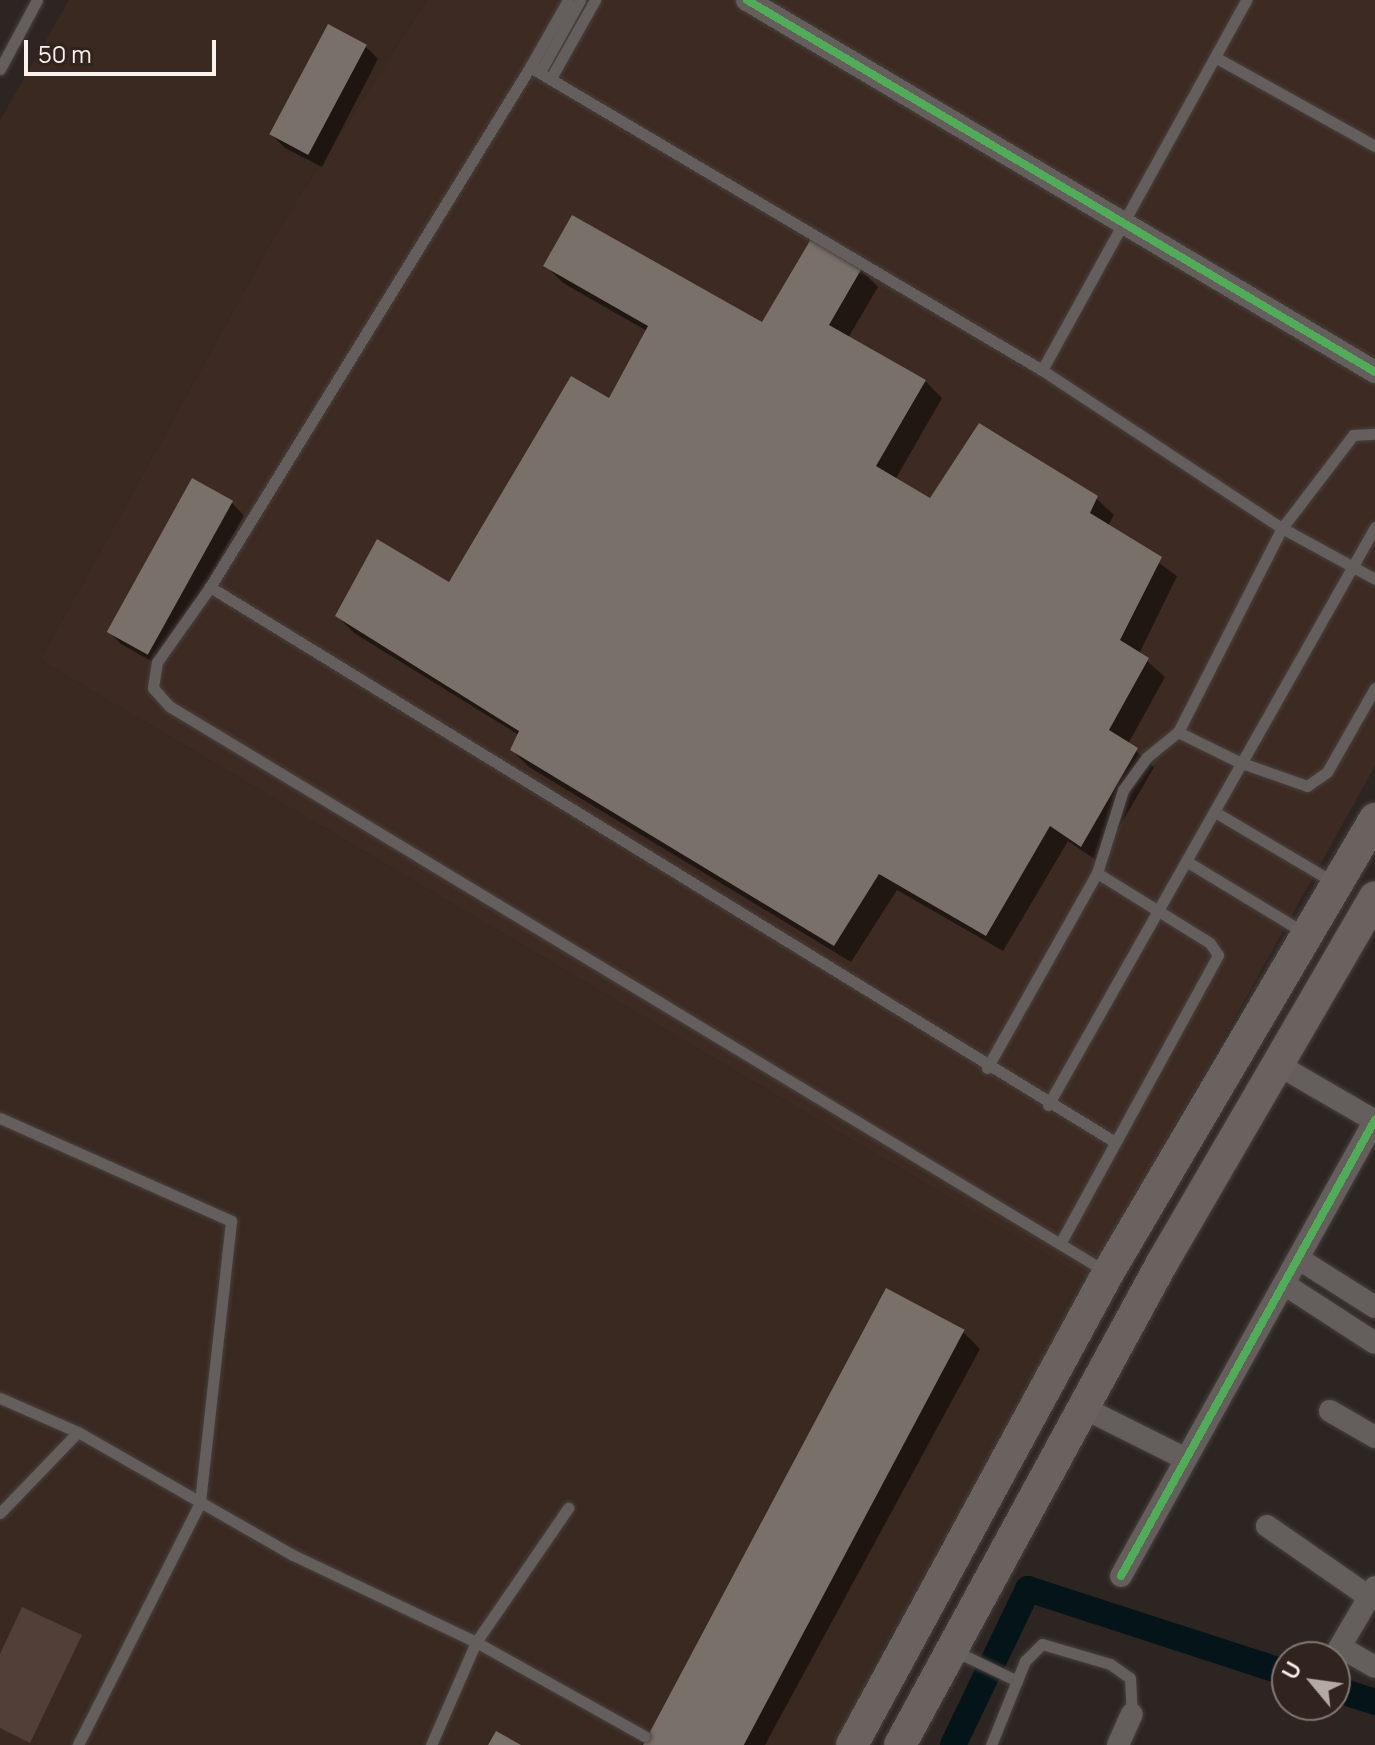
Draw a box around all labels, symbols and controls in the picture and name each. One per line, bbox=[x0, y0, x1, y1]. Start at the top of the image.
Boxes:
scale bar bbox=[28, 24, 220, 74]
text: 50 m bbox=[38, 37, 92, 70]
north arrow bbox=[1271, 1641, 1351, 1721]
text: U bbox=[1275, 1656, 1309, 1685]

